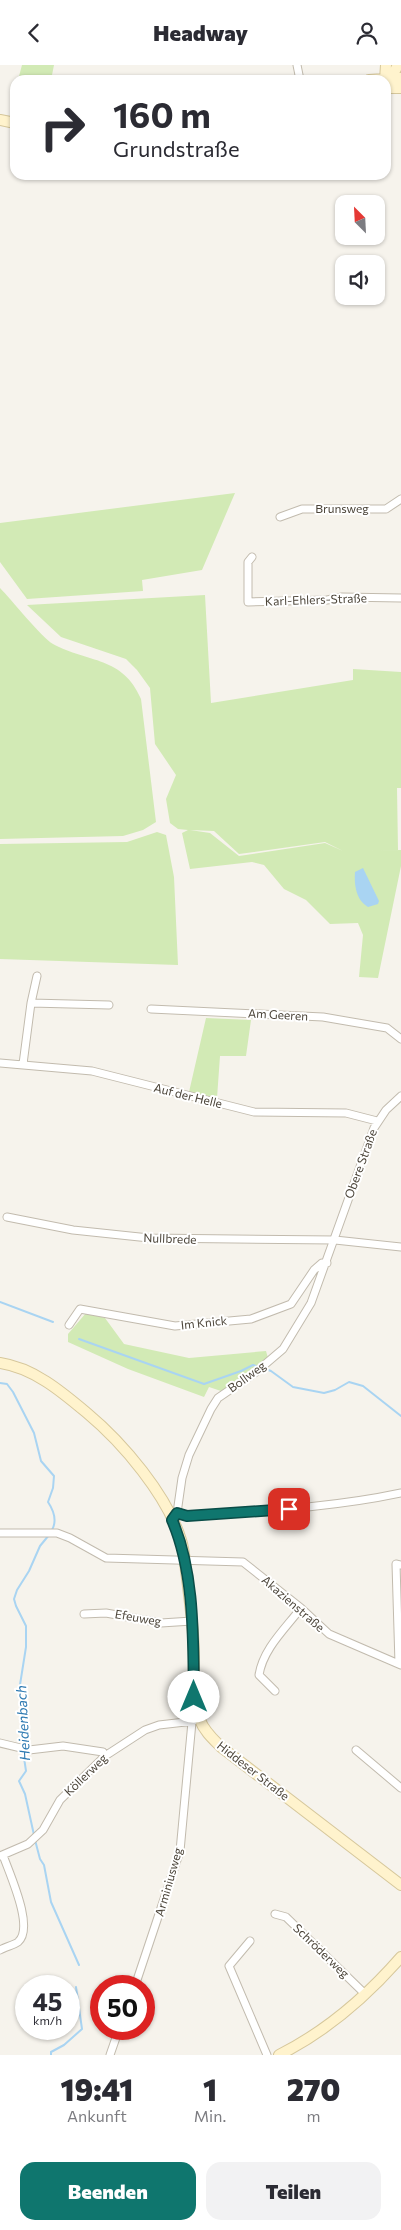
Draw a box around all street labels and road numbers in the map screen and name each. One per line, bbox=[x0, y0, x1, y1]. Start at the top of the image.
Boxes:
street label: Brunsweg bbox=[315, 501, 369, 515]
street label: Karl-Ehlers-Straße bbox=[265, 590, 367, 608]
street label: Am Geeren bbox=[248, 1005, 309, 1023]
street label: Auf der Helle bbox=[153, 1080, 224, 1110]
street label: Obere Straße bbox=[341, 1127, 379, 1200]
street label: Nullbrede bbox=[143, 1230, 197, 1246]
street label: Im Knick bbox=[180, 1313, 228, 1331]
street label: Bollweg bbox=[225, 1358, 268, 1395]
street label: Akazienstraße bbox=[260, 1572, 328, 1634]
street label: Efeuweg bbox=[114, 1606, 163, 1628]
street label: Hiddeser Straße bbox=[215, 1738, 292, 1803]
street label: Köllerweg bbox=[61, 1750, 110, 1798]
street label: Arminiusweg bbox=[152, 1845, 185, 1918]
street label: Schröderweg bbox=[291, 1920, 353, 1981]

